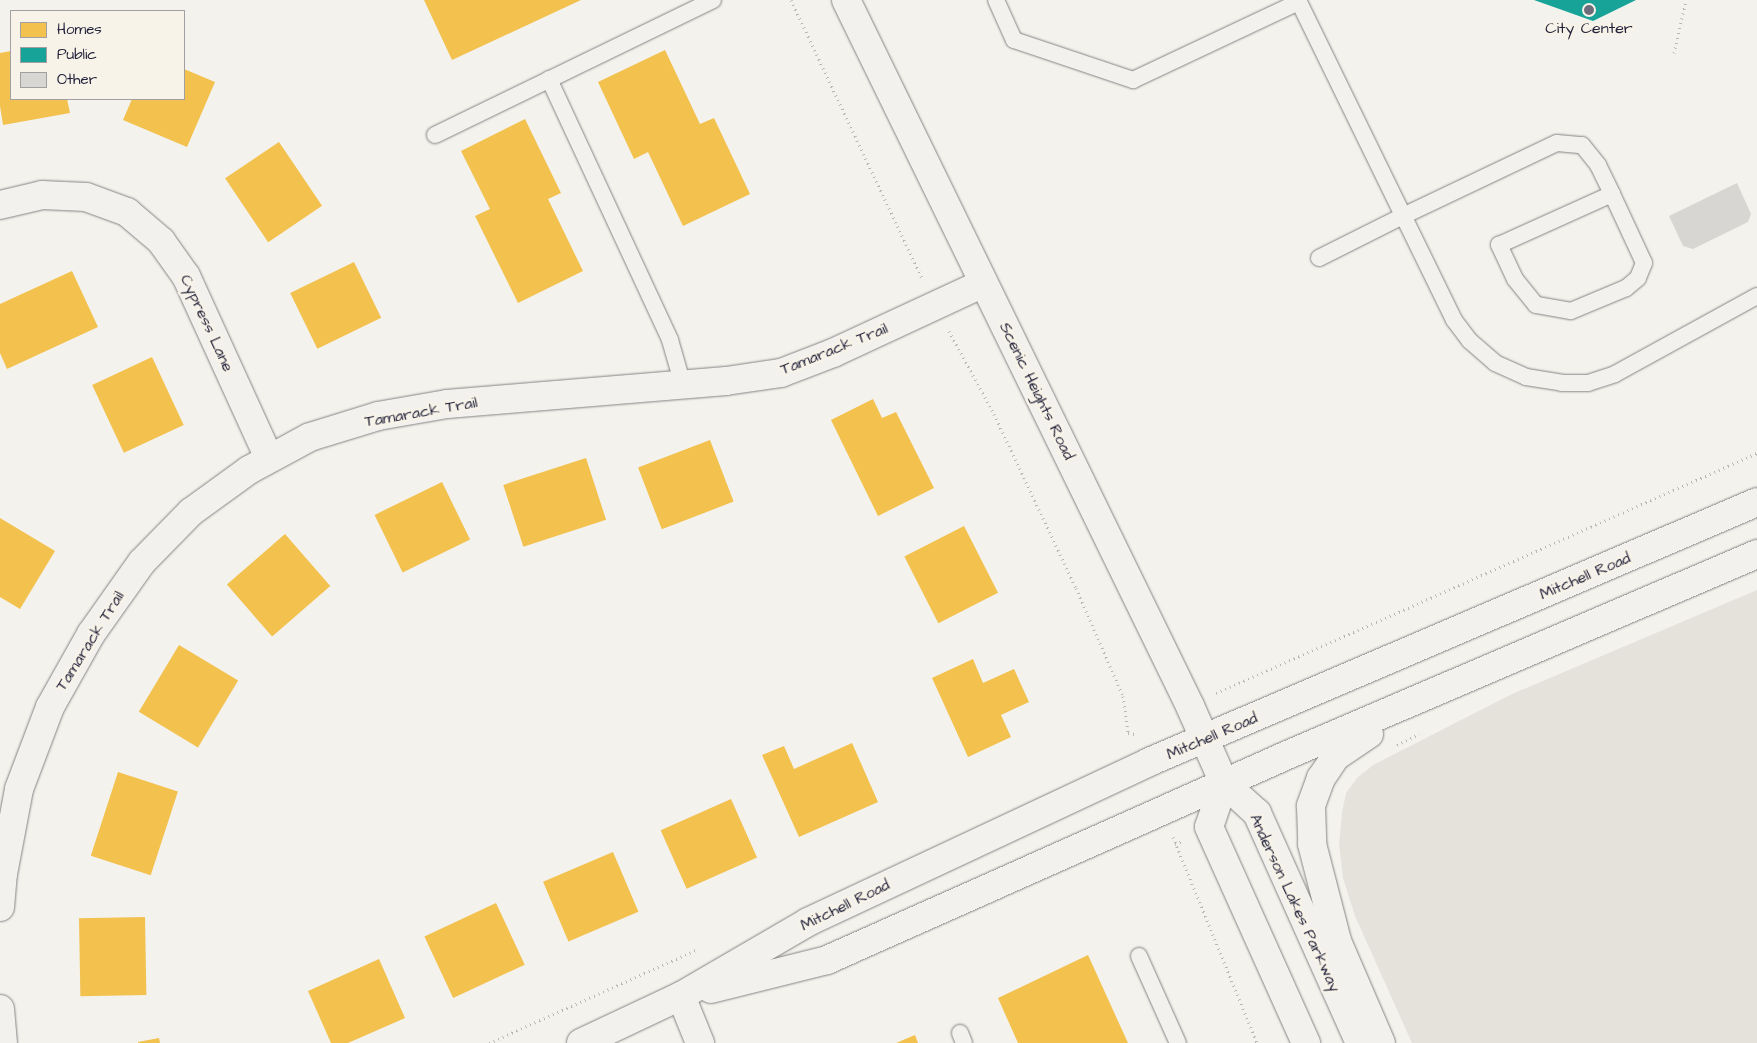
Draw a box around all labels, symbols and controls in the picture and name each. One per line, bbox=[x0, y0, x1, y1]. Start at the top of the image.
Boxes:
marker: City Center bbox=[1583, 4, 1595, 16]
legend bbox=[10, 10, 185, 100]
place label: City Center bbox=[1545, 18, 1633, 38]
text: Homes bbox=[57, 19, 102, 40]
text: Public bbox=[57, 44, 97, 65]
text: Other bbox=[57, 69, 97, 90]
street label: Cypress Lane bbox=[176, 271, 238, 375]
street label: Tamarack Trail bbox=[778, 319, 890, 379]
street label: Scenic Heights Road bbox=[995, 319, 1079, 463]
street label: Tamarack Trail bbox=[363, 393, 479, 431]
street label: Mitchell Road bbox=[1537, 548, 1633, 604]
street label: Tamarack Trail bbox=[52, 588, 128, 694]
street label: Mitchell Road bbox=[1164, 708, 1260, 764]
street label: Anderson Lakes Parkway bbox=[1245, 811, 1345, 995]
street label: Mitchell Road bbox=[797, 875, 893, 935]

